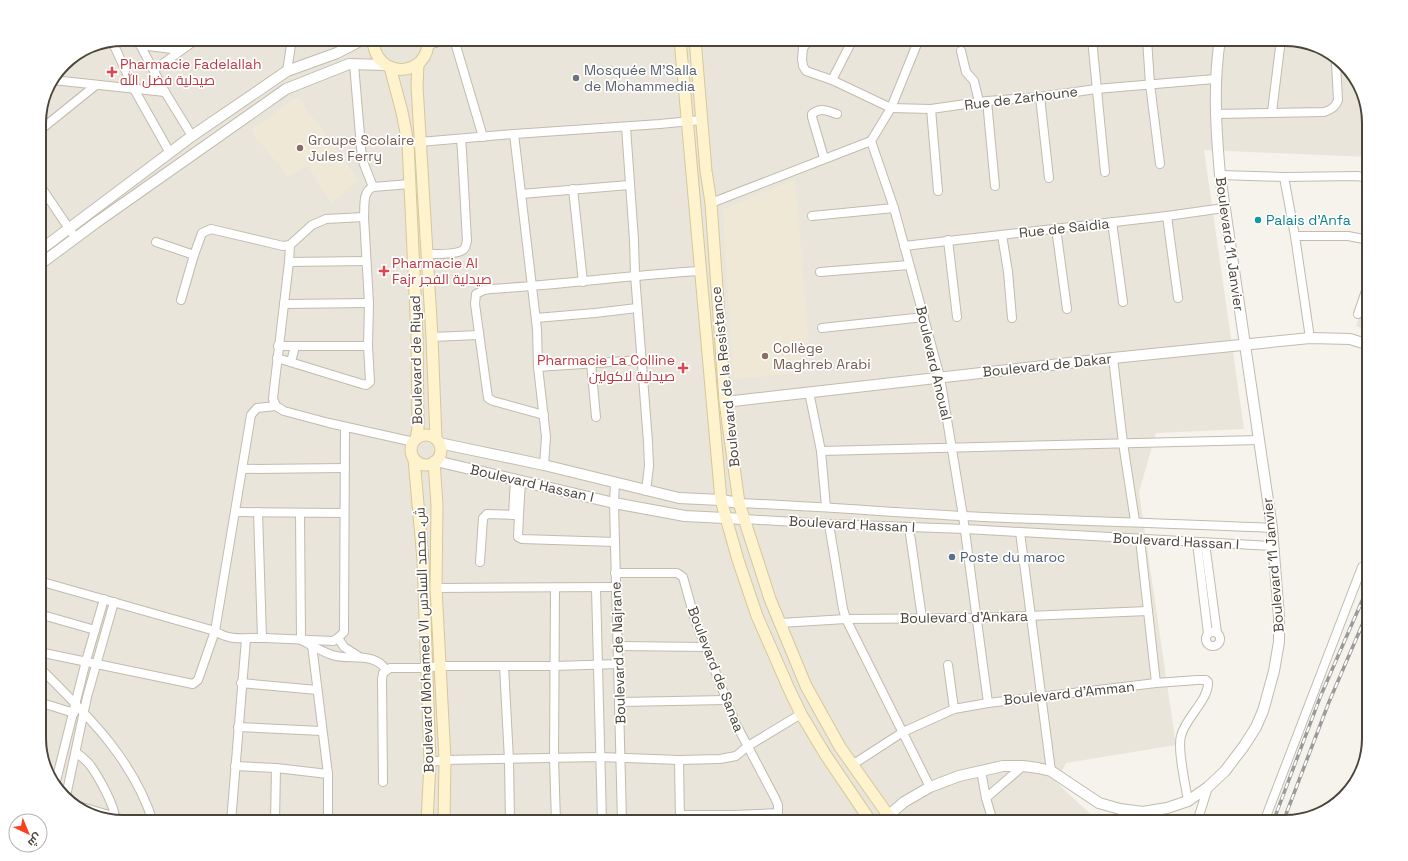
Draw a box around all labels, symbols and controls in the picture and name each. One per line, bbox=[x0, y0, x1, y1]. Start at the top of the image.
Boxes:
place label: Pharmacie Fadelallah صيدلية فضل الله bbox=[120, 55, 262, 89]
place label: Mosquée M'Salla de Mohammedia bbox=[584, 61, 697, 95]
marker: Pharmacie Fadelallah صيدلية فضل الله bbox=[107, 67, 117, 77]
marker: Mosquée M'Salla de Mohammedia bbox=[571, 73, 581, 83]
street label: Rue de Zarhoune bbox=[963, 82, 1079, 114]
place label: Groupe Scolaire Jules Ferry bbox=[308, 131, 414, 165]
marker: Groupe Scolaire Jules Ferry bbox=[295, 143, 305, 153]
street label: Boulevard 11 Janvier bbox=[1212, 176, 1248, 312]
place label: Palais d'Anfa bbox=[1266, 211, 1351, 229]
street label: Rue de Saidia bbox=[1018, 214, 1110, 242]
marker: Palais d'Anfa bbox=[1253, 215, 1263, 225]
place label: Pharmacie Al Fajr صيدلية الفجر bbox=[392, 254, 492, 288]
marker: Pharmacie Al Fajr صيدلية الفجر bbox=[379, 266, 389, 276]
street label: Boulevard de la Resistance bbox=[707, 286, 743, 468]
street label: Boulevard de Riyad bbox=[406, 295, 426, 425]
street label: Boulevard Anoual bbox=[912, 304, 956, 422]
place label: Collège Maghreb Arabi bbox=[773, 339, 871, 373]
street label: Boulevard de Dakar bbox=[981, 349, 1113, 381]
place label: Pharmacie La Colline صيدلية لاكولين bbox=[537, 351, 675, 385]
marker: Collège Maghreb Arabi bbox=[760, 351, 770, 361]
marker: Pharmacie La Colline صيدلية لاكولين bbox=[678, 363, 688, 373]
street label: Boulevard Hassan I bbox=[468, 460, 596, 506]
street label: Boulevard 11 Janvier bbox=[1258, 497, 1288, 633]
street label: Boulevard Mohamed VI ش. محمد السادس bbox=[410, 507, 438, 773]
street label: Boulevard Hassan I bbox=[788, 512, 916, 536]
street label: Boulevard Hassan I bbox=[1112, 529, 1240, 553]
place label: Poste du maroc bbox=[960, 548, 1065, 566]
marker: Poste du maroc bbox=[947, 552, 957, 562]
street label: Boulevard de Najrane bbox=[607, 581, 629, 725]
street label: Boulevard de Sanaa bbox=[684, 604, 748, 734]
street label: Boulevard d'Ankara bbox=[900, 607, 1028, 627]
street label: Boulevard d'Amman bbox=[1003, 677, 1135, 709]
north arrow bbox=[8, 813, 48, 853]
text: ش bbox=[25, 830, 45, 850]

